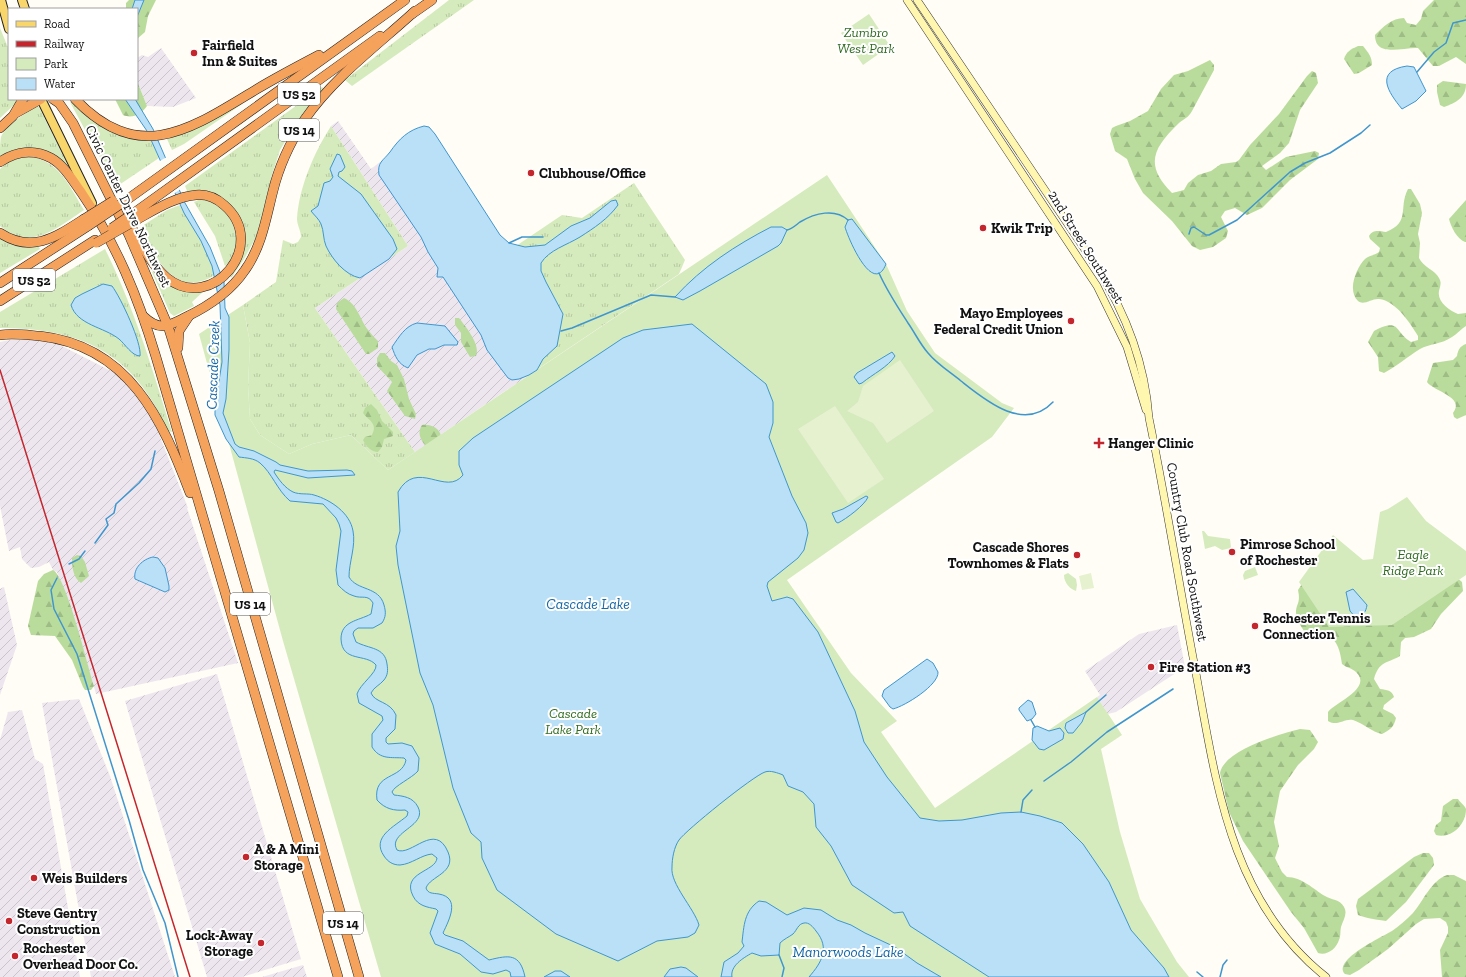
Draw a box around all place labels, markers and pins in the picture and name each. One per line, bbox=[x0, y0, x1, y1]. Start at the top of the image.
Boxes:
place label: Fairfield Inn & Suites bbox=[202, 37, 278, 70]
marker: Fairfield Inn & Suites bbox=[189, 48, 199, 58]
place label: Clubhouse/Office bbox=[539, 165, 646, 182]
marker: Clubhouse/Office bbox=[526, 168, 536, 178]
place label: Kwik Trip bbox=[991, 220, 1053, 237]
marker: Kwik Trip bbox=[978, 223, 988, 233]
place label: Mayo Employees Federal Credit Union bbox=[934, 305, 1064, 338]
marker: Mayo Employees Federal Credit Union bbox=[1066, 316, 1076, 326]
place label: Hanger Clinic bbox=[1108, 435, 1194, 452]
marker: Hanger Clinic bbox=[1093, 437, 1105, 449]
place label: Pimrose School of Rochester bbox=[1240, 536, 1335, 569]
place label: Cascade Shores Townhomes & Flats bbox=[947, 539, 1070, 572]
marker: Pimrose School of Rochester bbox=[1227, 547, 1237, 557]
marker: Cascade Shores Townhomes & Flats bbox=[1072, 550, 1082, 560]
place label: Rochester Tennis Connection bbox=[1263, 610, 1371, 643]
marker: Rochester Tennis Connection bbox=[1250, 621, 1260, 631]
place label: Fire Station #3 bbox=[1159, 659, 1251, 676]
marker: Fire Station #3 bbox=[1146, 662, 1156, 672]
place label: A & A Mini Storage bbox=[254, 841, 319, 874]
marker: A & A Mini Storage bbox=[241, 852, 251, 862]
place label: Weis Builders bbox=[42, 870, 128, 887]
marker: Weis Builders bbox=[29, 873, 39, 883]
place label: Steve Gentry Construction bbox=[17, 905, 101, 938]
marker: Steve Gentry Construction bbox=[4, 916, 14, 926]
place label: Lock-Away Storage bbox=[186, 927, 254, 960]
marker: Lock-Away Storage bbox=[256, 938, 266, 948]
place label: Rochester Overhead Door Co. bbox=[23, 940, 138, 973]
marker: Rochester Overhead Door Co. bbox=[10, 951, 20, 961]

